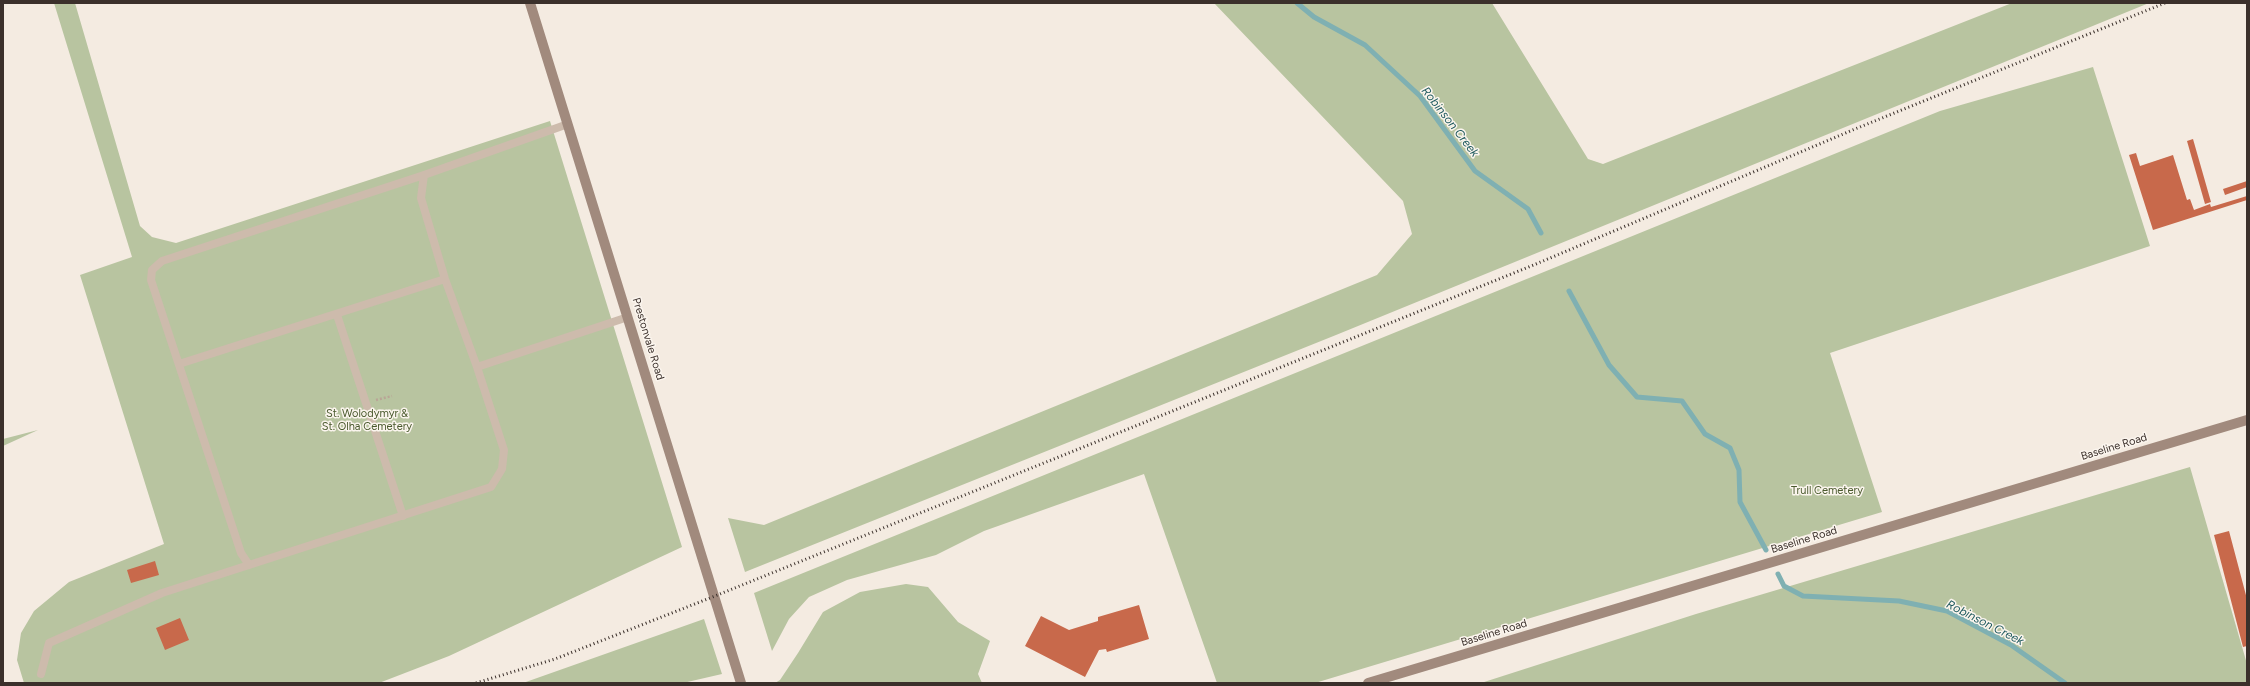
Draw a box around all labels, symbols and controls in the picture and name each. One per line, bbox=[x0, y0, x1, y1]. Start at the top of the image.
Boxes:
water label: Robinson Creek bbox=[1418, 84, 1482, 160]
street label: Prestonvale Road bbox=[629, 296, 667, 382]
park label: St. Wolodymyr & St. Olha Cemetery bbox=[322, 407, 412, 433]
street label: Baseline Road bbox=[2079, 431, 2149, 463]
park label: Trull Cemetery bbox=[1791, 484, 1863, 498]
street label: Baseline Road bbox=[1769, 524, 1839, 556]
water label: Robinson Creek bbox=[1944, 597, 2026, 649]
street label: Baseline Road bbox=[1459, 617, 1529, 649]

